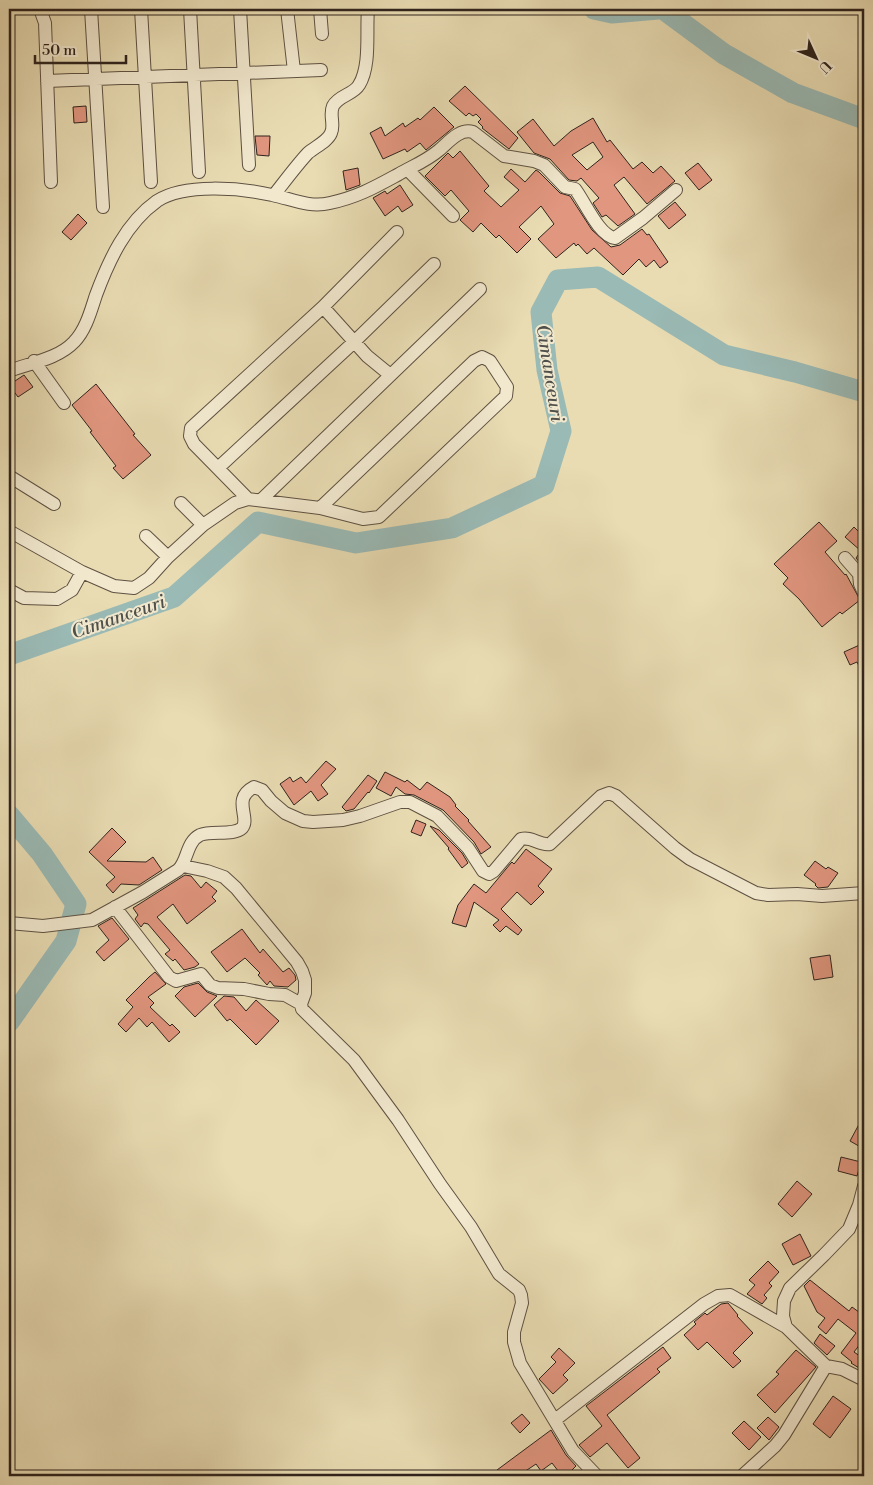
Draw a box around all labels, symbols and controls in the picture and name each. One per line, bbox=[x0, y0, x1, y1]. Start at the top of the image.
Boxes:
scale bar bbox=[35, 32, 126, 64]
north arrow bbox=[790, 32, 840, 82]
text: 50 m bbox=[42, 41, 76, 60]
text: U bbox=[814, 56, 835, 77]
water label: Cimanceuri bbox=[530, 323, 570, 424]
water label: Cimanceuri bbox=[68, 590, 169, 644]

